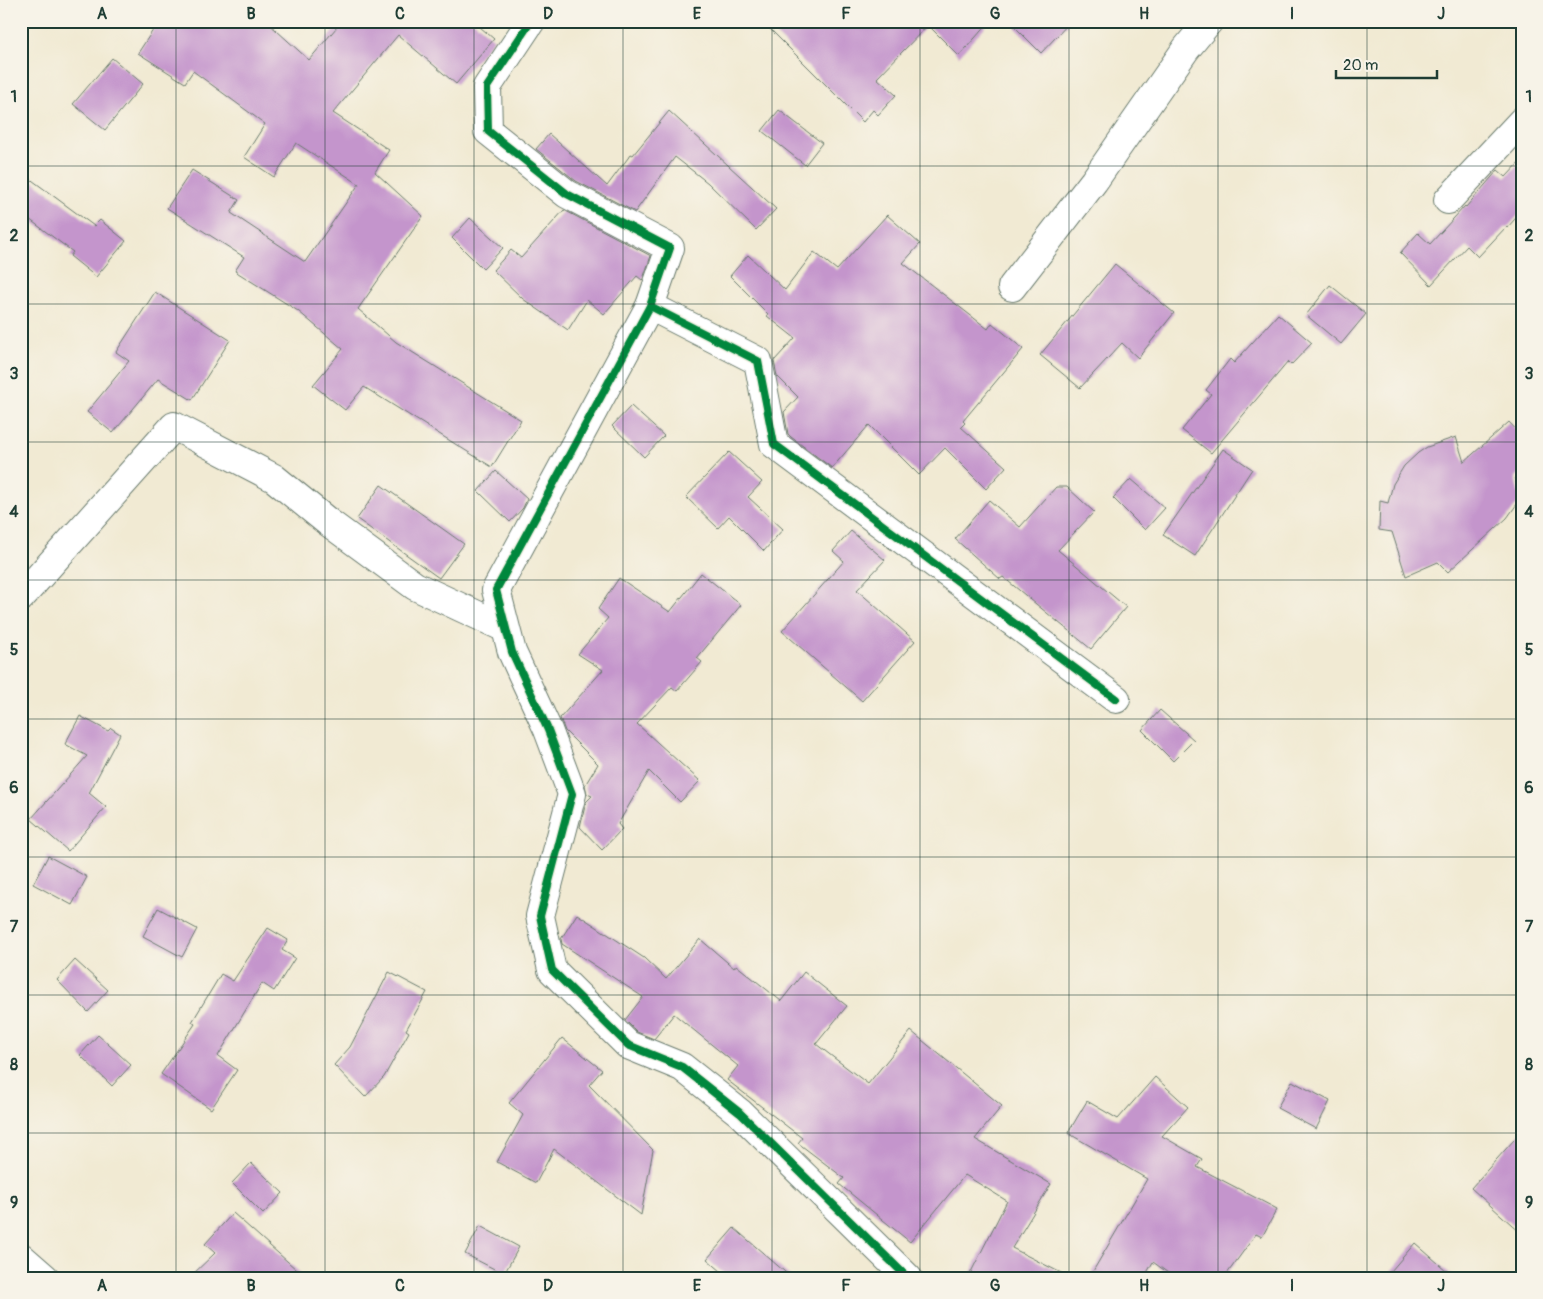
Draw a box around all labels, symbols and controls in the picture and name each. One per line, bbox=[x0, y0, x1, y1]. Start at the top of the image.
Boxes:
text: A bbox=[97, 4, 108, 24]
text: B bbox=[246, 4, 256, 24]
text: C bbox=[395, 4, 405, 24]
text: D bbox=[543, 4, 553, 24]
text: E bbox=[693, 4, 702, 24]
text: F bbox=[841, 4, 851, 24]
text: G bbox=[990, 4, 1001, 24]
text: H bbox=[1139, 4, 1149, 24]
text: I bbox=[1290, 4, 1294, 24]
text: J bbox=[1437, 4, 1445, 24]
scale bar bbox=[1336, 48, 1437, 80]
text: 20 m bbox=[1343, 56, 1378, 75]
text: 1 bbox=[11, 87, 17, 107]
text: 1 bbox=[1526, 87, 1532, 107]
text: 2 bbox=[10, 226, 19, 246]
text: 2 bbox=[1525, 226, 1534, 246]
text: 3 bbox=[10, 364, 19, 384]
text: 3 bbox=[1525, 364, 1534, 384]
text: 4 bbox=[9, 502, 19, 522]
text: 4 bbox=[1524, 502, 1534, 522]
text: 5 bbox=[10, 640, 19, 660]
text: 5 bbox=[1525, 640, 1534, 660]
text: 6 bbox=[9, 778, 19, 798]
text: 6 bbox=[1524, 778, 1534, 798]
text: 7 bbox=[10, 917, 19, 937]
text: 7 bbox=[1525, 917, 1534, 937]
text: 8 bbox=[10, 1055, 18, 1075]
text: 8 bbox=[1525, 1055, 1533, 1075]
text: 9 bbox=[10, 1193, 18, 1213]
text: 9 bbox=[1525, 1193, 1533, 1213]
text: A bbox=[97, 1276, 108, 1296]
text: B bbox=[246, 1276, 256, 1296]
text: C bbox=[395, 1276, 405, 1296]
text: D bbox=[543, 1276, 553, 1296]
text: E bbox=[693, 1276, 702, 1296]
text: F bbox=[841, 1276, 851, 1296]
text: G bbox=[990, 1276, 1001, 1296]
text: H bbox=[1139, 1276, 1149, 1296]
text: I bbox=[1290, 1276, 1294, 1296]
text: J bbox=[1437, 1276, 1445, 1296]

